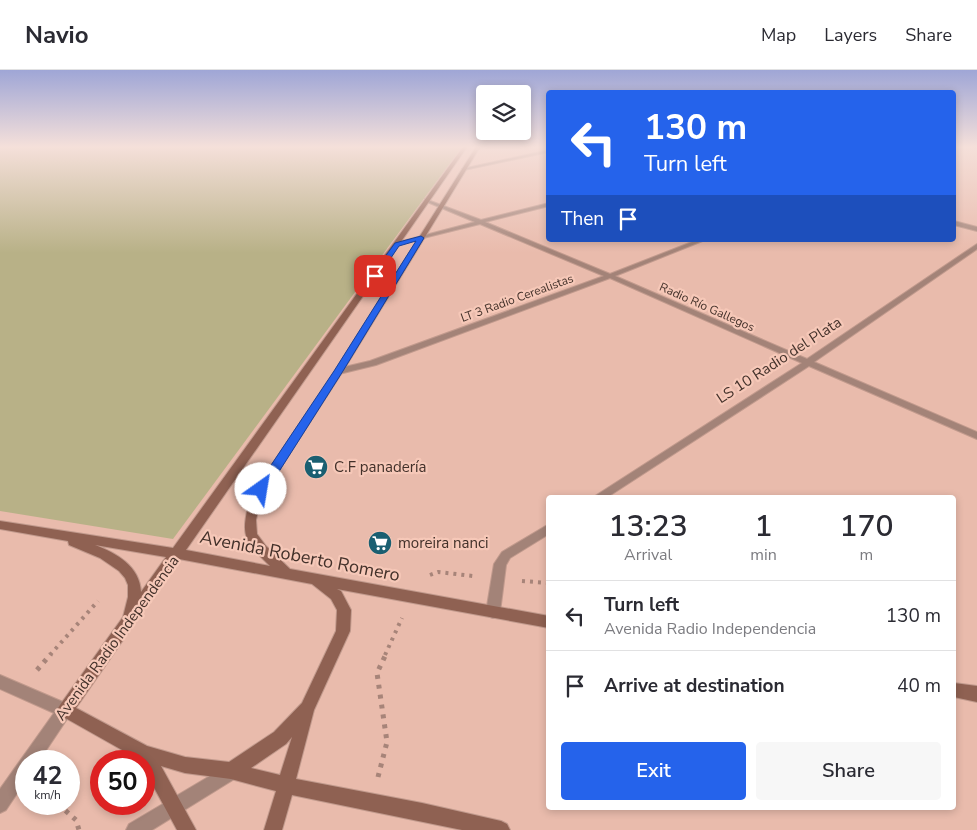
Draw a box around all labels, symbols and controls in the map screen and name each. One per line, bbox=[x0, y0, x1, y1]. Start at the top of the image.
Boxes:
text: Navio bbox=[25, 19, 89, 51]
text: Map bbox=[761, 23, 796, 47]
text: Layers bbox=[824, 23, 877, 47]
text: Share bbox=[905, 23, 952, 47]
map controls bbox=[476, 85, 531, 140]
button: layers bbox=[476, 85, 531, 140]
text: 130 m bbox=[644, 104, 747, 151]
icon: left bbox=[561, 110, 626, 175]
text: Turn left bbox=[644, 149, 727, 179]
icon: arrive bbox=[614, 205, 642, 233]
text: Then bbox=[561, 206, 604, 232]
pin bbox=[354, 255, 396, 297]
icon: arrive bbox=[361, 262, 389, 290]
street label: LT 3 Radio Cerealistas bbox=[458, 270, 576, 326]
street label: Radio Río Gallegos bbox=[657, 279, 757, 335]
street label: LS 10 Radio del Plata bbox=[713, 312, 845, 408]
supermarket icon: C.F panadería bbox=[303, 454, 329, 480]
place label: C.F panadería bbox=[334, 457, 426, 477]
position arrow bbox=[234, 462, 286, 514]
text: 13:23 bbox=[609, 506, 688, 547]
text: 1 bbox=[755, 506, 773, 547]
text: 170 bbox=[839, 506, 893, 547]
street label: Avenida Roberto Romero bbox=[198, 525, 402, 587]
supermarket icon: moreira nanci bbox=[367, 530, 393, 556]
place label: moreira nanci bbox=[398, 533, 488, 553]
text: Arrival bbox=[624, 544, 672, 566]
text: min bbox=[750, 544, 777, 566]
text: m bbox=[860, 544, 873, 566]
street label: Avenida Radio Independencia bbox=[50, 552, 184, 724]
text: Turn left bbox=[604, 592, 679, 618]
icon: left bbox=[561, 602, 589, 630]
text: 130 m bbox=[886, 603, 941, 629]
text: Avenida Radio Independencia bbox=[604, 618, 816, 640]
icon: arrive bbox=[561, 672, 589, 700]
text: Arrive at destination bbox=[604, 673, 785, 699]
text: 40 m bbox=[897, 673, 941, 699]
button: Exit bbox=[561, 742, 746, 800]
button: Share bbox=[756, 742, 941, 800]
speed limit sign: 50 bbox=[90, 750, 155, 815]
text: 42 bbox=[32, 759, 63, 793]
text: km/h bbox=[34, 787, 61, 803]

